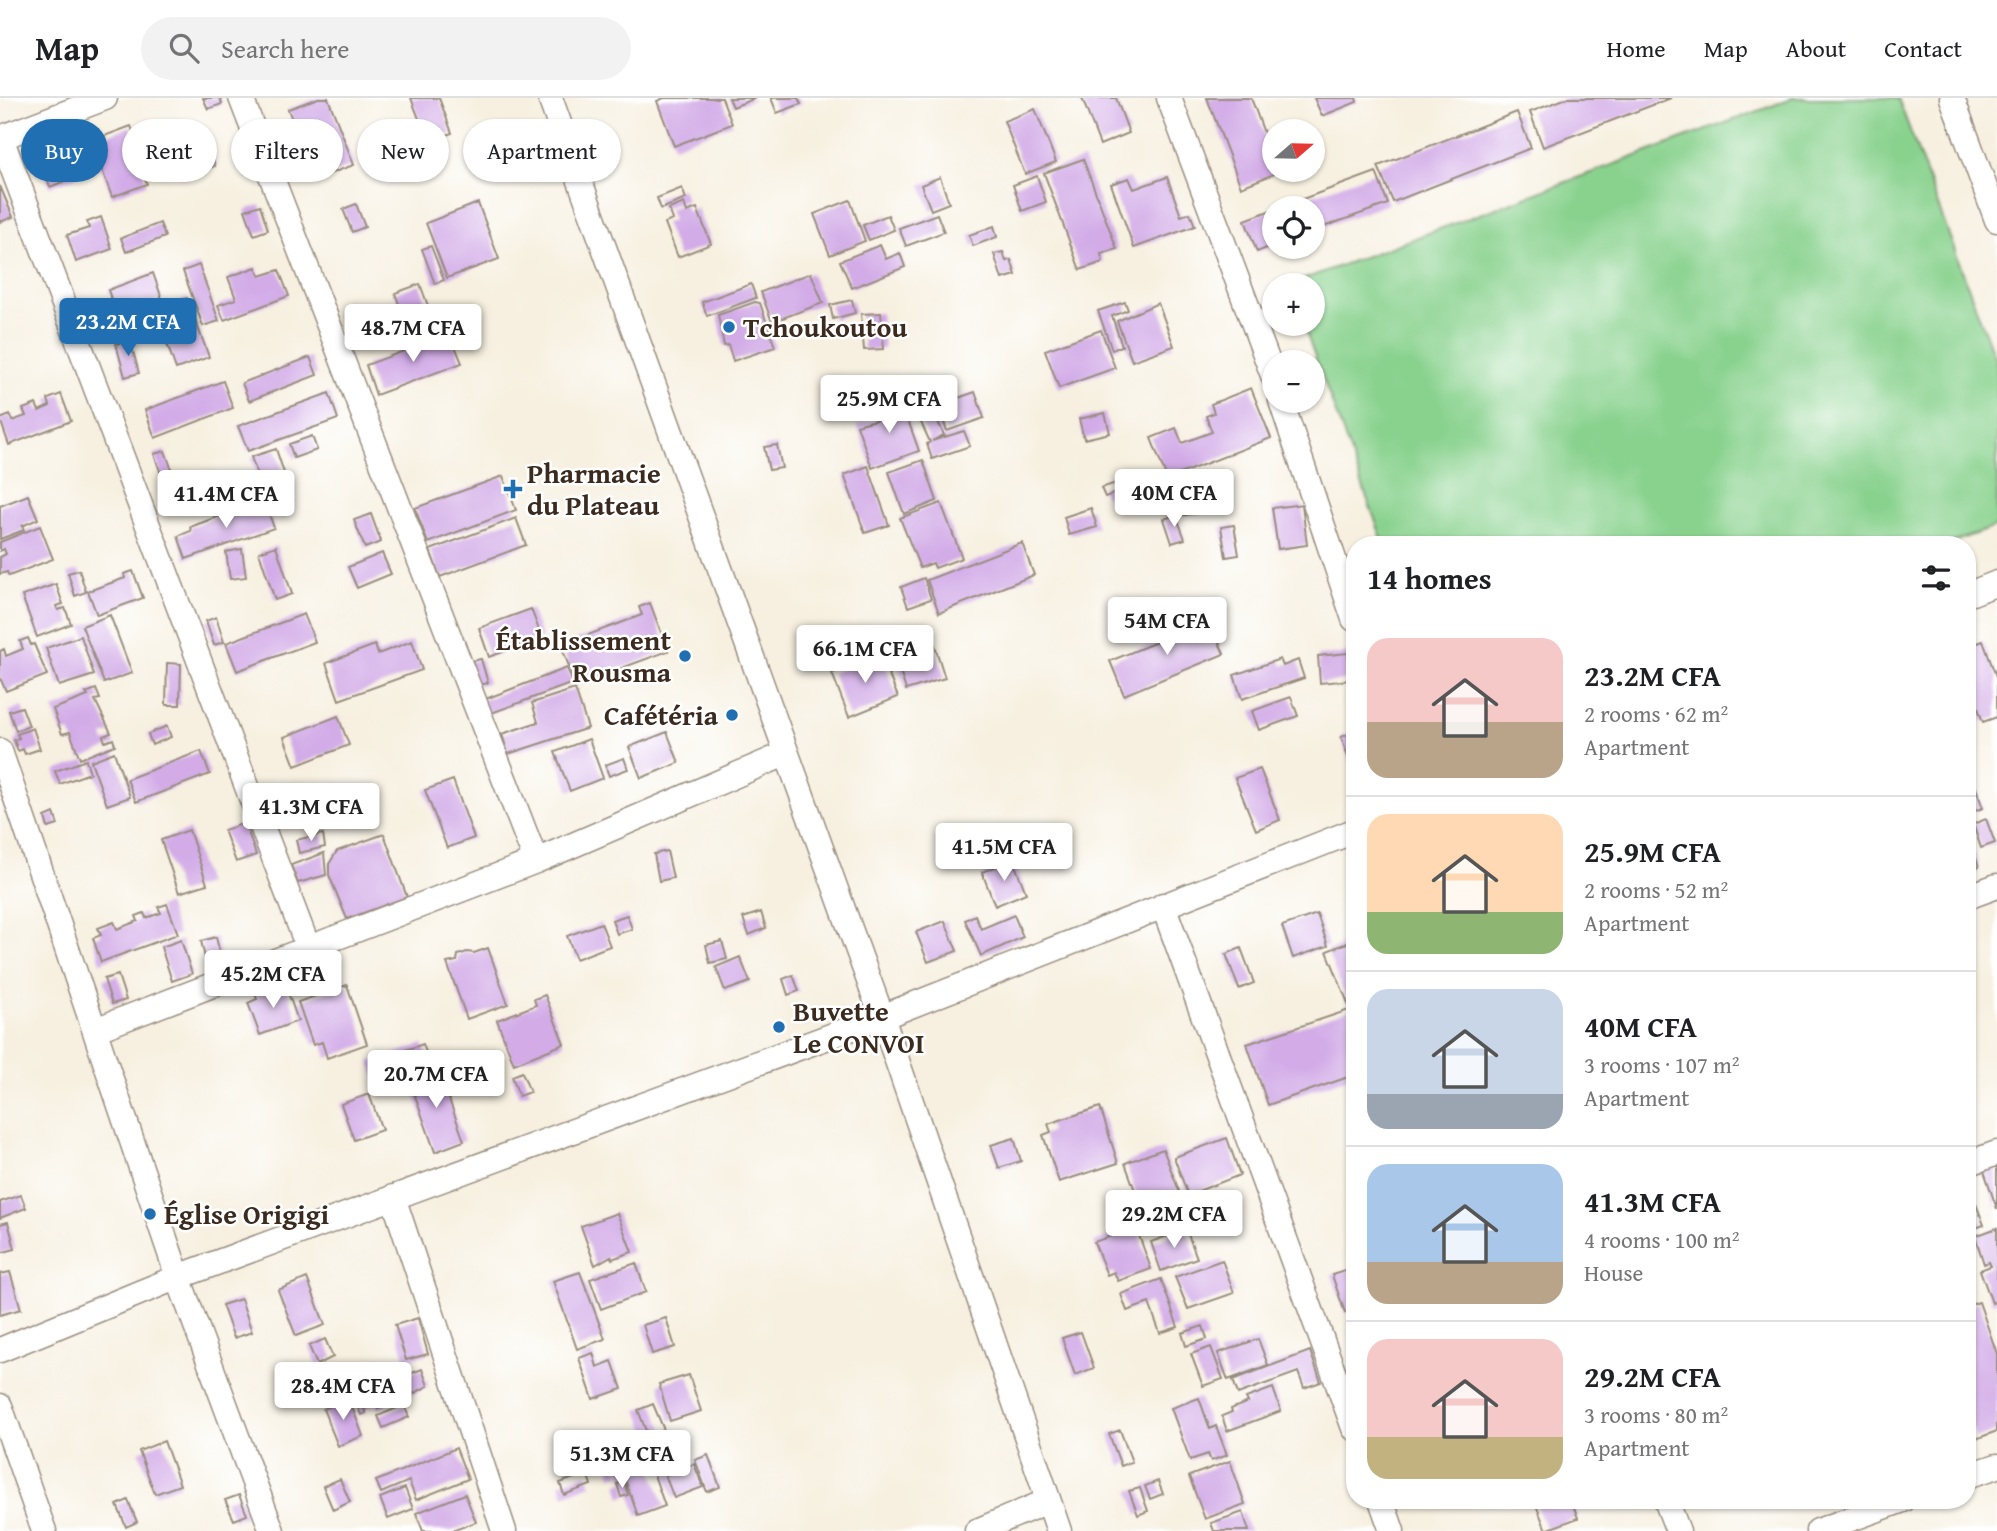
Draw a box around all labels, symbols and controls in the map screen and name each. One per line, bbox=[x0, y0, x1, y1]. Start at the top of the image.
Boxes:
search box bbox=[141, 17, 631, 80]
text: Map bbox=[35, 24, 99, 72]
icon: search bbox=[165, 29, 203, 67]
text: Search here bbox=[221, 29, 349, 68]
text: Home bbox=[1607, 31, 1666, 66]
text: Map bbox=[1704, 31, 1748, 66]
text: About bbox=[1786, 31, 1846, 66]
text: Contact bbox=[1884, 31, 1962, 66]
chip: Buy bbox=[21, 119, 108, 182]
chip: Rent bbox=[122, 119, 217, 182]
chip: Filters bbox=[231, 119, 343, 182]
chip: New bbox=[357, 119, 449, 182]
chip: Apartment bbox=[463, 119, 621, 182]
north arrow bbox=[1262, 119, 1325, 182]
map controls bbox=[1262, 119, 1325, 413]
button: locate bbox=[1262, 196, 1325, 259]
button: + bbox=[1262, 273, 1325, 336]
pin: 23.2M CFA bbox=[48, 299, 208, 358]
text: 23.2M CFA bbox=[75, 304, 181, 337]
pin: 48.7M CFA bbox=[333, 304, 493, 364]
place label: Tchoukoutou bbox=[743, 306, 907, 347]
text: 48.7M CFA bbox=[360, 310, 466, 343]
marker: Tchoukoutou bbox=[721, 319, 737, 335]
button: − bbox=[1262, 350, 1325, 413]
pin: 25.9M CFA bbox=[809, 376, 969, 435]
text: 25.9M CFA bbox=[836, 381, 942, 414]
place label: Pharmacie du Plateau bbox=[527, 452, 661, 525]
pin: 41.4M CFA bbox=[146, 470, 306, 530]
pin: 40M CFA bbox=[1109, 470, 1239, 529]
text: 40M CFA bbox=[1131, 475, 1217, 508]
text: 41.4M CFA bbox=[173, 476, 279, 509]
marker: Pharmacie du Plateau bbox=[505, 481, 521, 497]
text: 14 homes bbox=[1367, 556, 1492, 600]
icon: filters bbox=[1917, 559, 1955, 597]
pin: 54M CFA bbox=[1102, 598, 1232, 657]
text: 54M CFA bbox=[1124, 603, 1210, 636]
place label: Établissement Rousma bbox=[496, 619, 672, 692]
pin: 66.1M CFA bbox=[785, 626, 945, 685]
text: 66.1M CFA bbox=[812, 631, 918, 664]
marker: Établissement Rousma bbox=[677, 648, 693, 664]
text: 23.2M CFA bbox=[1584, 653, 1721, 697]
icon: home bbox=[1423, 666, 1507, 750]
place label: Cafétéria bbox=[604, 694, 719, 735]
text: 2 rooms · 62 m² bbox=[1584, 697, 1728, 730]
marker: Cafétéria bbox=[724, 707, 740, 723]
text: Apartment bbox=[1584, 730, 1689, 763]
pin: 41.3M CFA bbox=[231, 784, 391, 843]
text: 41.3M CFA bbox=[258, 789, 364, 822]
pin: 41.5M CFA bbox=[924, 824, 1084, 883]
text: 41.5M CFA bbox=[951, 829, 1057, 862]
text: 25.9M CFA bbox=[1584, 829, 1721, 873]
icon: home bbox=[1423, 842, 1507, 926]
text: 2 rooms · 52 m² bbox=[1584, 873, 1728, 906]
text: Apartment bbox=[1584, 906, 1689, 939]
pin: 45.2M CFA bbox=[193, 950, 353, 1010]
text: 45.2M CFA bbox=[220, 956, 326, 989]
place label: Buvette Le CONVOI bbox=[793, 990, 924, 1063]
text: 40M CFA bbox=[1584, 1004, 1697, 1048]
icon: home bbox=[1423, 1017, 1507, 1101]
marker: Buvette Le CONVOI bbox=[771, 1019, 787, 1035]
text: 3 rooms · 107 m² bbox=[1584, 1048, 1739, 1081]
pin: 20.7M CFA bbox=[356, 1051, 516, 1110]
text: 20.7M CFA bbox=[383, 1056, 489, 1089]
text: Apartment bbox=[1584, 1081, 1689, 1114]
text: 41.3M CFA bbox=[1584, 1179, 1721, 1223]
pin: 29.2M CFA bbox=[1094, 1190, 1254, 1250]
icon: home bbox=[1423, 1192, 1507, 1276]
place label: Église Origigi bbox=[164, 1193, 329, 1234]
text: 29.2M CFA bbox=[1121, 1196, 1227, 1229]
marker: Église Origigi bbox=[142, 1206, 158, 1222]
text: 4 rooms · 100 m² bbox=[1584, 1223, 1739, 1256]
text: House bbox=[1584, 1256, 1643, 1289]
text: 29.2M CFA bbox=[1584, 1354, 1721, 1398]
pin: 28.4M CFA bbox=[263, 1362, 423, 1422]
icon: home bbox=[1423, 1367, 1507, 1451]
text: 28.4M CFA bbox=[290, 1368, 396, 1401]
text: 3 rooms · 80 m² bbox=[1584, 1398, 1728, 1431]
pin: 51.3M CFA bbox=[542, 1430, 702, 1490]
text: Apartment bbox=[1584, 1431, 1689, 1464]
text: 51.3M CFA bbox=[569, 1436, 675, 1469]

